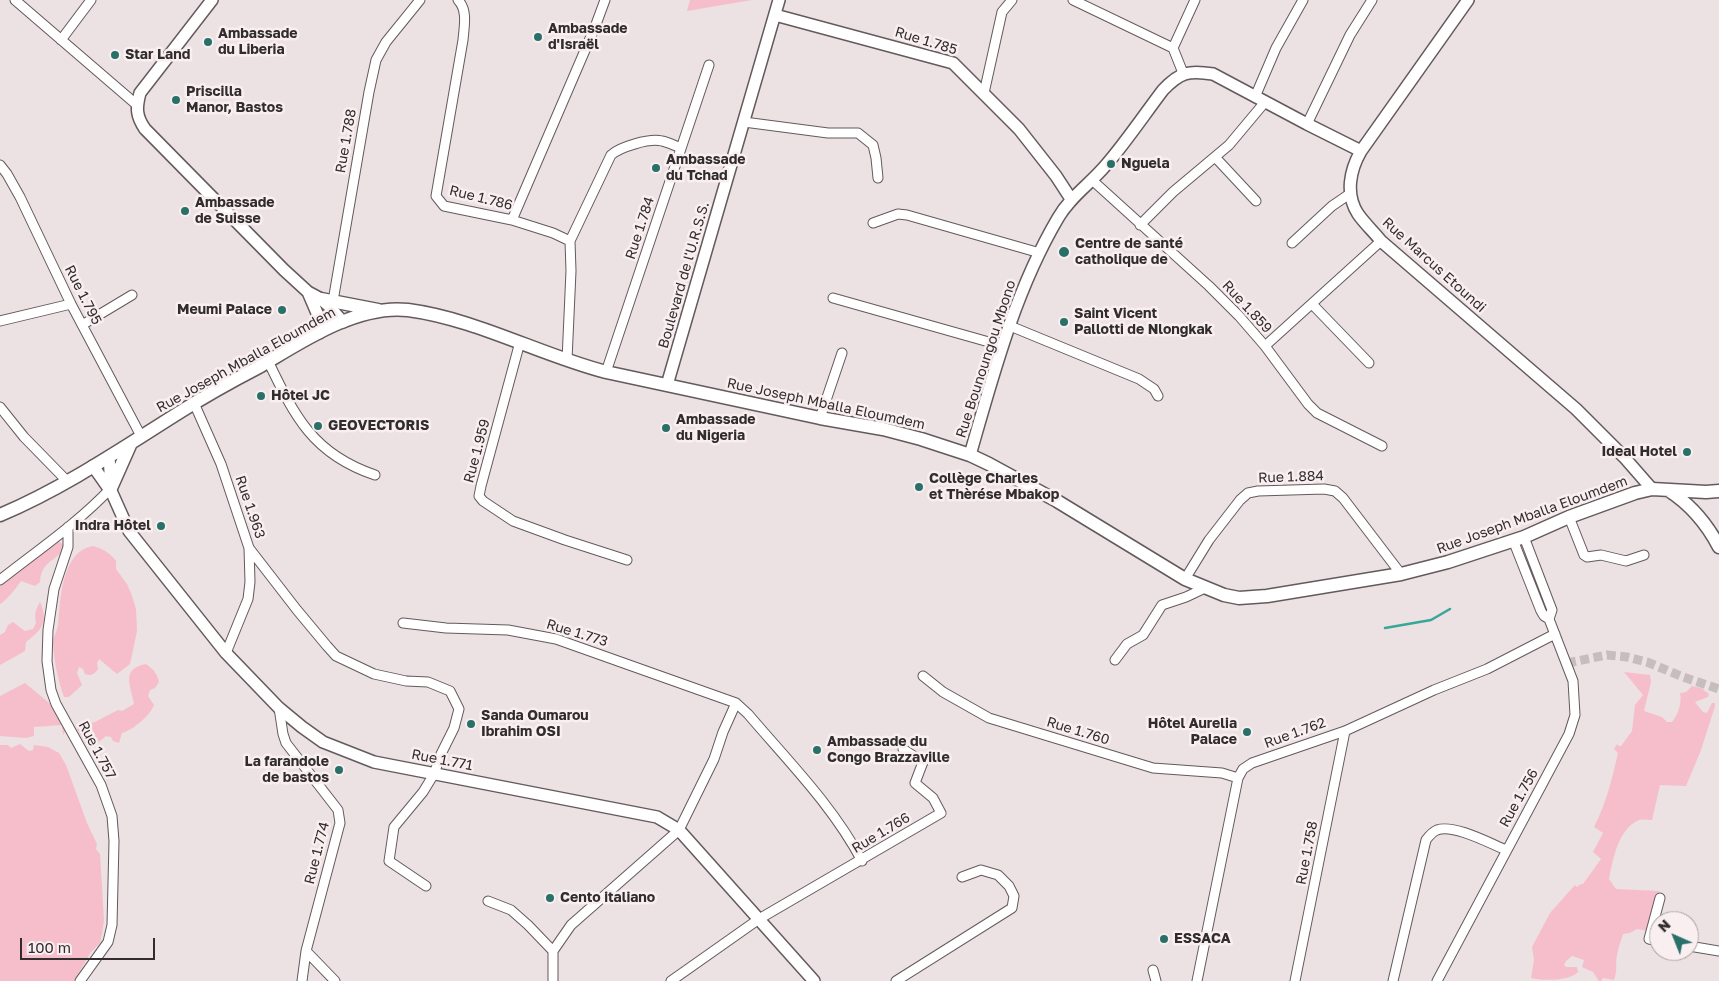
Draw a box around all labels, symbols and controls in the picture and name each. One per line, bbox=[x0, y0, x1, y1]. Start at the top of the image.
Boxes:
place label: Ambassade d'Israël bbox=[548, 21, 628, 54]
street label: Rue 1.785 bbox=[893, 24, 959, 58]
place label: Ambassade du Liberia bbox=[218, 26, 298, 58]
marker: Ambassade d'Israël bbox=[532, 31, 544, 43]
marker: Ambassade du Liberia bbox=[202, 36, 214, 48]
place label: Star Land bbox=[125, 47, 190, 63]
marker: Star Land bbox=[109, 49, 121, 61]
place label: Priscilla Manor, Bastos bbox=[186, 84, 283, 116]
marker: Priscilla Manor, Bastos bbox=[170, 94, 182, 106]
street label: Rue 1.788 bbox=[332, 108, 360, 174]
place label: Ambassade du Tchad bbox=[666, 152, 746, 184]
place label: Nguela bbox=[1121, 156, 1170, 172]
marker: Nguela bbox=[1105, 158, 1117, 170]
marker: Ambassade du Tchad bbox=[650, 162, 662, 174]
street label: Rue 1.786 bbox=[448, 182, 514, 214]
place label: Ambassade de Suisse bbox=[195, 195, 275, 228]
street label: Rue 1.784 bbox=[622, 195, 658, 261]
street label: Boulevard de l'U.R.S.S. bbox=[655, 200, 713, 350]
marker: Ambassade de Suisse bbox=[179, 205, 191, 217]
street label: Rue Marcus Etoundi bbox=[1379, 214, 1489, 316]
place label: Centre de santé catholique de bbox=[1075, 236, 1183, 268]
marker: Centre de santé catholique de bbox=[1057, 245, 1071, 259]
street label: Rue 1.795 bbox=[61, 263, 105, 327]
street label: Rue 1.859 bbox=[1219, 277, 1275, 337]
street label: Rue Bounoungou Mbono bbox=[953, 278, 1019, 440]
place label: Meumi Palace bbox=[177, 302, 272, 318]
street label: Rue Joseph Mballa Eloumdem bbox=[154, 304, 338, 416]
marker: Meumi Palace bbox=[276, 304, 288, 316]
place label: Saint Vicent Pallotti de Nlongkak bbox=[1074, 306, 1213, 338]
marker: Saint Vicent Pallotti de Nlongkak bbox=[1058, 316, 1070, 328]
street label: Rue Joseph Mballa Eloumdem bbox=[725, 375, 927, 433]
place label: Hôtel JC bbox=[271, 388, 330, 404]
marker: Hôtel JC bbox=[255, 390, 267, 402]
place label: Ambassade du Nigeria bbox=[676, 412, 756, 444]
street label: Rue 1.959 bbox=[460, 417, 494, 485]
place label: GEOVECTORIS bbox=[328, 418, 429, 434]
marker: GEOVECTORIS bbox=[312, 420, 324, 432]
marker: Ambassade du Nigeria bbox=[660, 422, 672, 434]
place label: Ideal Hotel bbox=[1602, 444, 1677, 460]
marker: Ideal Hotel bbox=[1681, 446, 1693, 458]
street label: Rue 1.884 bbox=[1258, 467, 1324, 487]
place label: Collège Charles et Thèrése Mbakop bbox=[929, 471, 1059, 504]
street label: Rue 1.963 bbox=[231, 473, 269, 541]
street label: Rue Joseph Mballa Eloumdem bbox=[1434, 473, 1630, 557]
marker: Collège Charles et Thèrése Mbakop bbox=[913, 481, 925, 493]
place label: Indra Hôtel bbox=[75, 518, 151, 534]
marker: Indra Hôtel bbox=[155, 520, 167, 532]
street label: Rue 1.773 bbox=[544, 616, 610, 650]
place label: Sanda Oumarou Ibrahim OSI bbox=[481, 708, 589, 740]
street label: Rue 1.760 bbox=[1045, 713, 1111, 749]
street label: Rue 1.762 bbox=[1262, 714, 1328, 752]
place label: Hôtel Aurelia Palace bbox=[1148, 716, 1237, 749]
street label: Rue 1.757 bbox=[75, 718, 119, 782]
marker: Sanda Oumarou Ibrahim OSI bbox=[465, 718, 477, 730]
marker: Hôtel Aurelia Palace bbox=[1241, 726, 1253, 738]
place label: Ambassade du Congo Brazzaville bbox=[827, 734, 950, 766]
marker: Ambassade du Congo Brazzaville bbox=[811, 744, 823, 756]
street label: Rue 1.771 bbox=[410, 746, 474, 774]
place label: La farandole de bastos bbox=[245, 754, 329, 786]
marker: La farandole de bastos bbox=[333, 764, 345, 776]
street label: Rue 1.756 bbox=[1496, 766, 1542, 830]
street label: Rue 1.766 bbox=[849, 809, 913, 857]
street label: Rue 1.774 bbox=[301, 820, 333, 886]
street label: Rue 1.758 bbox=[1293, 820, 1321, 886]
place label: Cento italiano bbox=[560, 890, 655, 906]
marker: Cento italiano bbox=[544, 892, 556, 904]
north arrow bbox=[1649, 911, 1699, 961]
text: N bbox=[1654, 916, 1674, 935]
scale bar bbox=[22, 928, 158, 960]
place label: ESSACA bbox=[1174, 931, 1231, 947]
marker: ESSACA bbox=[1158, 933, 1170, 945]
text: 100 m bbox=[28, 938, 71, 956]

